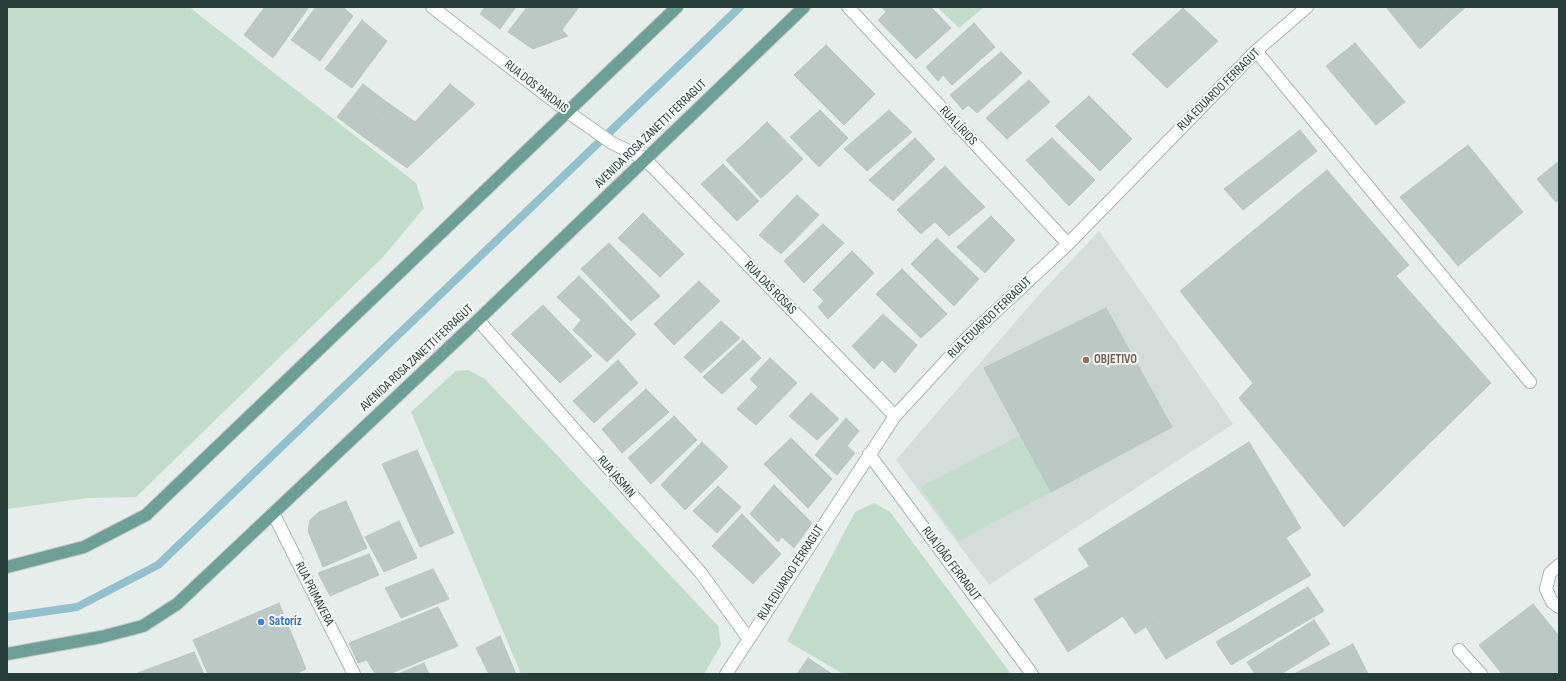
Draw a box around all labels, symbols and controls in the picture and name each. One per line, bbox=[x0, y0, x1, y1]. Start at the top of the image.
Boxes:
street label: RUA EDUARDO FERRAGUT bbox=[1174, 45, 1264, 135]
street label: RUA DOS PARDAIS bbox=[501, 57, 571, 117]
street label: AVENIDA ROSA ZANETTI FERRAGUT bbox=[592, 77, 710, 191]
street label: RUA LÍRIOS bbox=[936, 103, 980, 149]
street label: RUA DAS ROSAS bbox=[741, 258, 799, 318]
street label: RUA EDUARDO FERRAGUT bbox=[945, 274, 1035, 362]
street label: AVENIDA ROSA ZANETTI FERRAGUT bbox=[357, 301, 477, 415]
place label: OBJETIVO bbox=[1094, 352, 1137, 368]
marker: OBJETIVO bbox=[1081, 355, 1091, 365]
street label: RUA JASMIN bbox=[593, 453, 639, 501]
street label: RUA EDUARDO FERRAGUT bbox=[754, 522, 828, 624]
street label: RUA JOÃO FERRAGUT bbox=[918, 524, 984, 604]
street label: RUA PRIMAVERA bbox=[291, 559, 337, 629]
place label: Satoríz bbox=[269, 614, 302, 630]
marker: Satoríz bbox=[256, 617, 266, 627]

